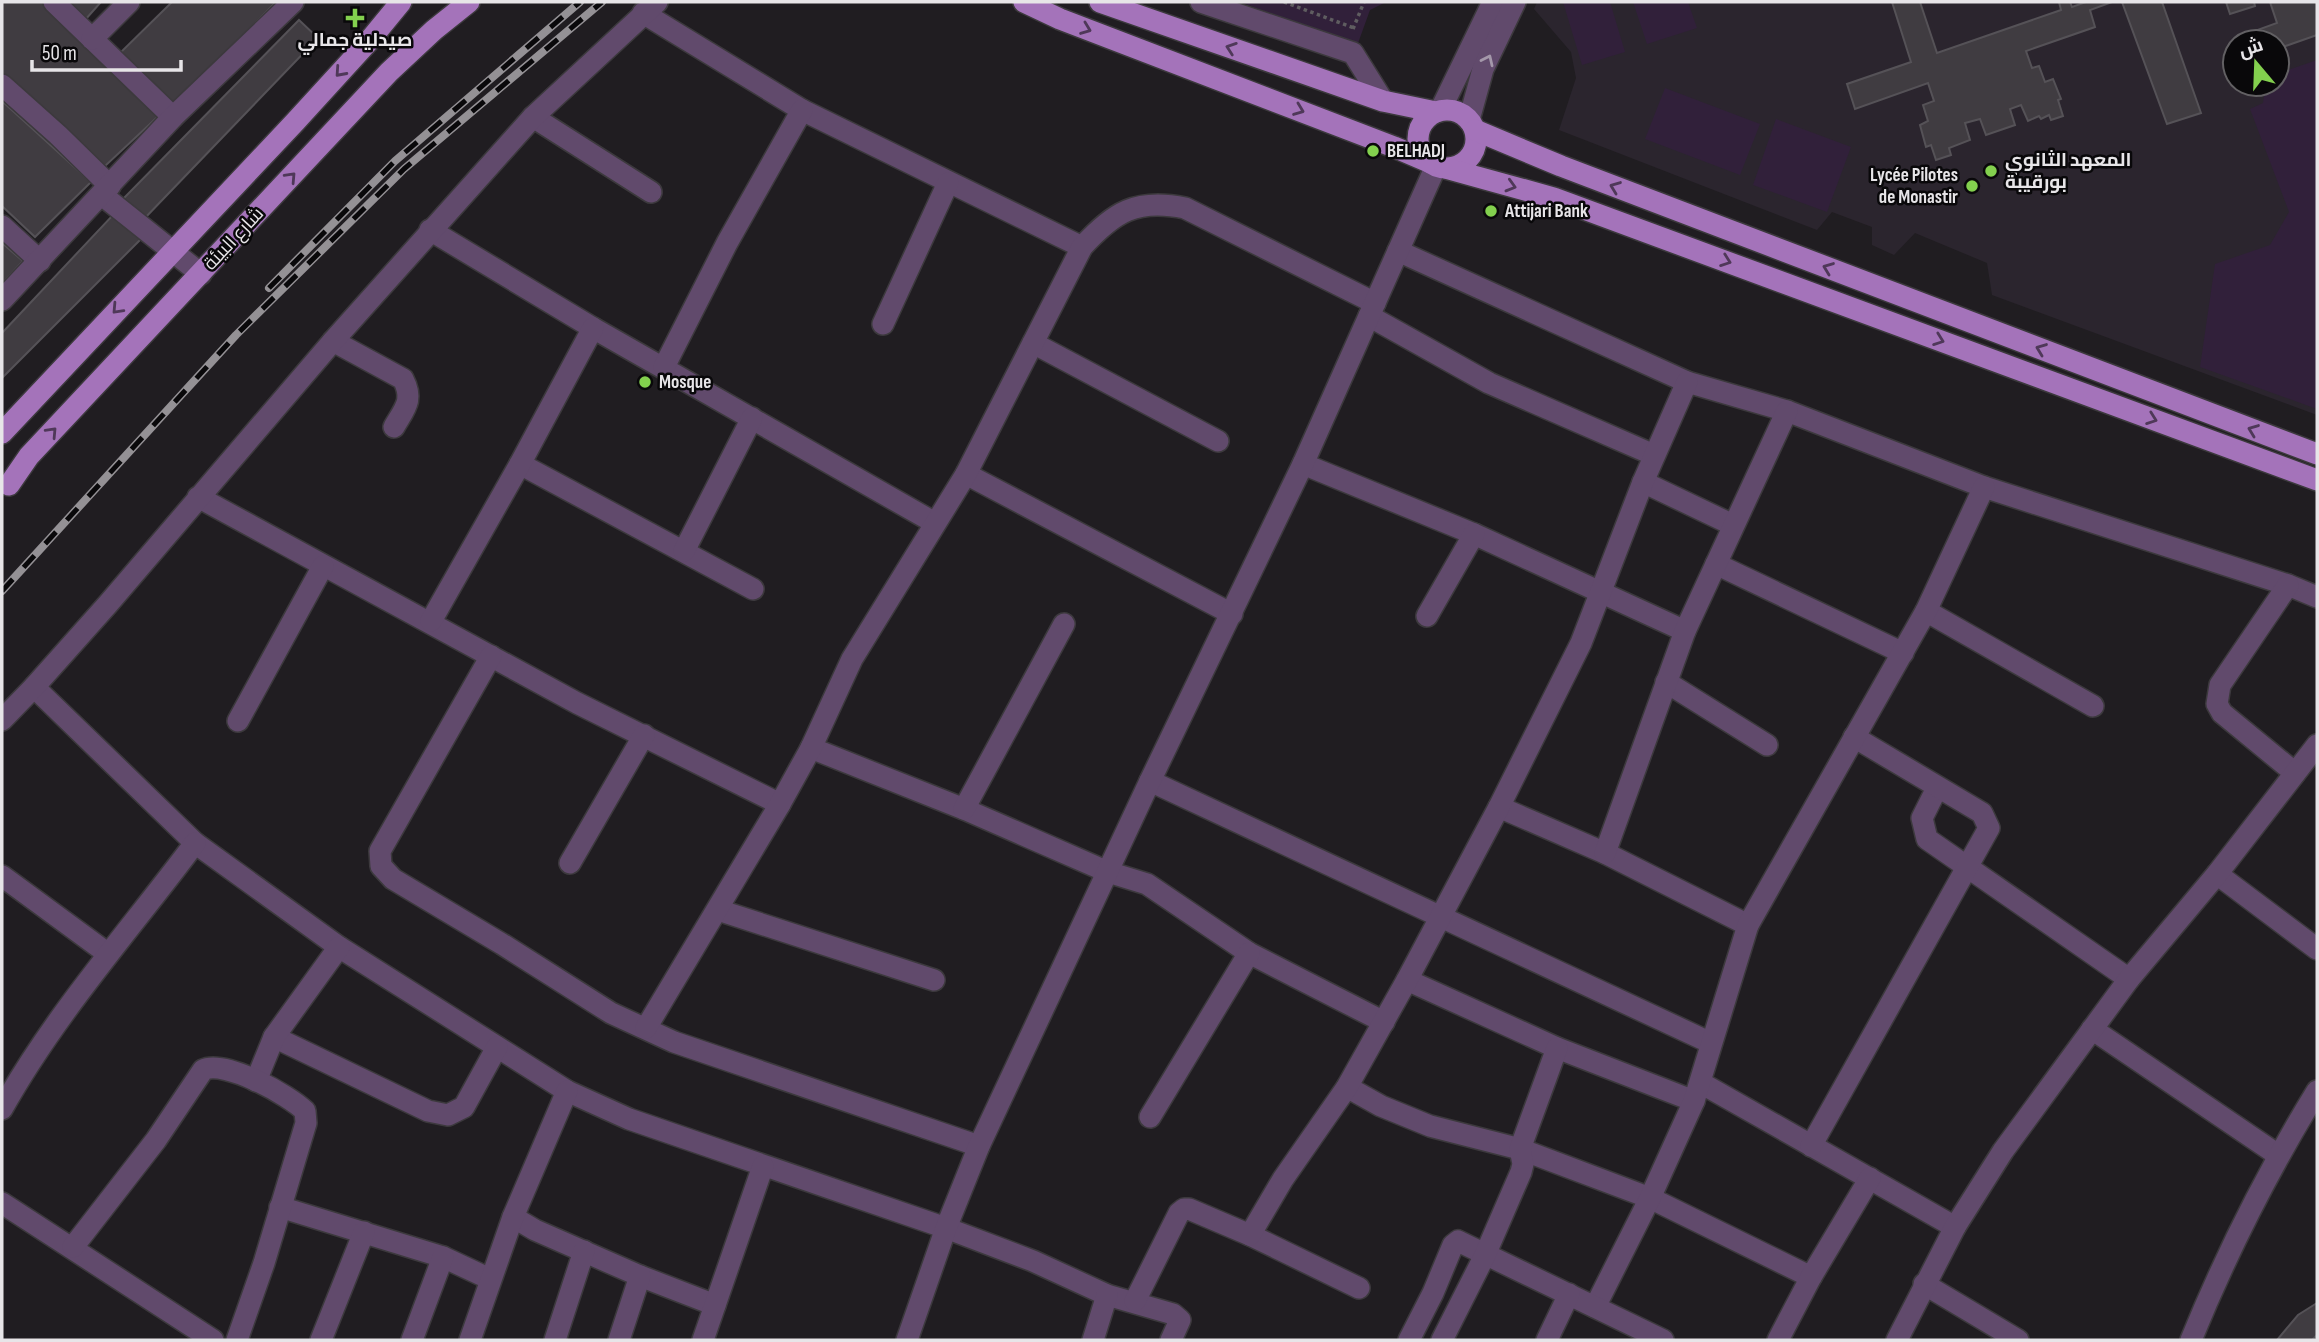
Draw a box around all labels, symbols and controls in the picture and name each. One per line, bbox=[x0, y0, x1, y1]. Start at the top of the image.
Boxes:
marker: صيدلية جمالي bbox=[347, 10, 363, 26]
one-way arrow bbox=[1080, 20, 1092, 34]
scale bar bbox=[32, 28, 180, 72]
north arrow bbox=[2221, 28, 2291, 98]
place label: صيدلية جمالي bbox=[298, 29, 412, 55]
text: ش bbox=[2236, 34, 2266, 63]
text: 50 m bbox=[42, 41, 77, 66]
one-way arrow bbox=[1225, 42, 1237, 56]
one-way arrow bbox=[1480, 54, 1494, 67]
one-way arrow bbox=[336, 64, 349, 77]
one-way arrow bbox=[1292, 102, 1304, 116]
place label: BELHADJ bbox=[1387, 140, 1445, 163]
marker: BELHADJ bbox=[1365, 143, 1381, 159]
place label: المعهد الثانوي بورقيبة bbox=[2005, 149, 2131, 194]
marker: المعهد الثانوي بورقيبة bbox=[1983, 163, 1999, 179]
place label: Lycée Pilotes de Monastir bbox=[1870, 164, 1958, 209]
one-way arrow bbox=[283, 172, 296, 185]
one-way arrow bbox=[1505, 178, 1517, 193]
marker: Lycée Pilotes de Monastir bbox=[1964, 178, 1980, 194]
one-way arrow bbox=[1610, 182, 1622, 196]
place label: Attijari Bank bbox=[1504, 200, 1588, 223]
street label: شارع البيئة bbox=[199, 203, 270, 276]
marker: Attijari Bank bbox=[1483, 203, 1499, 219]
one-way arrow bbox=[1719, 253, 1731, 267]
one-way arrow bbox=[1823, 262, 1835, 276]
one-way arrow bbox=[113, 301, 126, 314]
one-way arrow bbox=[1932, 332, 1944, 346]
one-way arrow bbox=[2035, 343, 2047, 357]
place label: Mosque bbox=[659, 371, 711, 394]
marker: Mosque bbox=[637, 374, 653, 390]
one-way arrow bbox=[2146, 410, 2158, 424]
one-way arrow bbox=[2248, 424, 2260, 438]
one-way arrow bbox=[43, 427, 56, 440]

